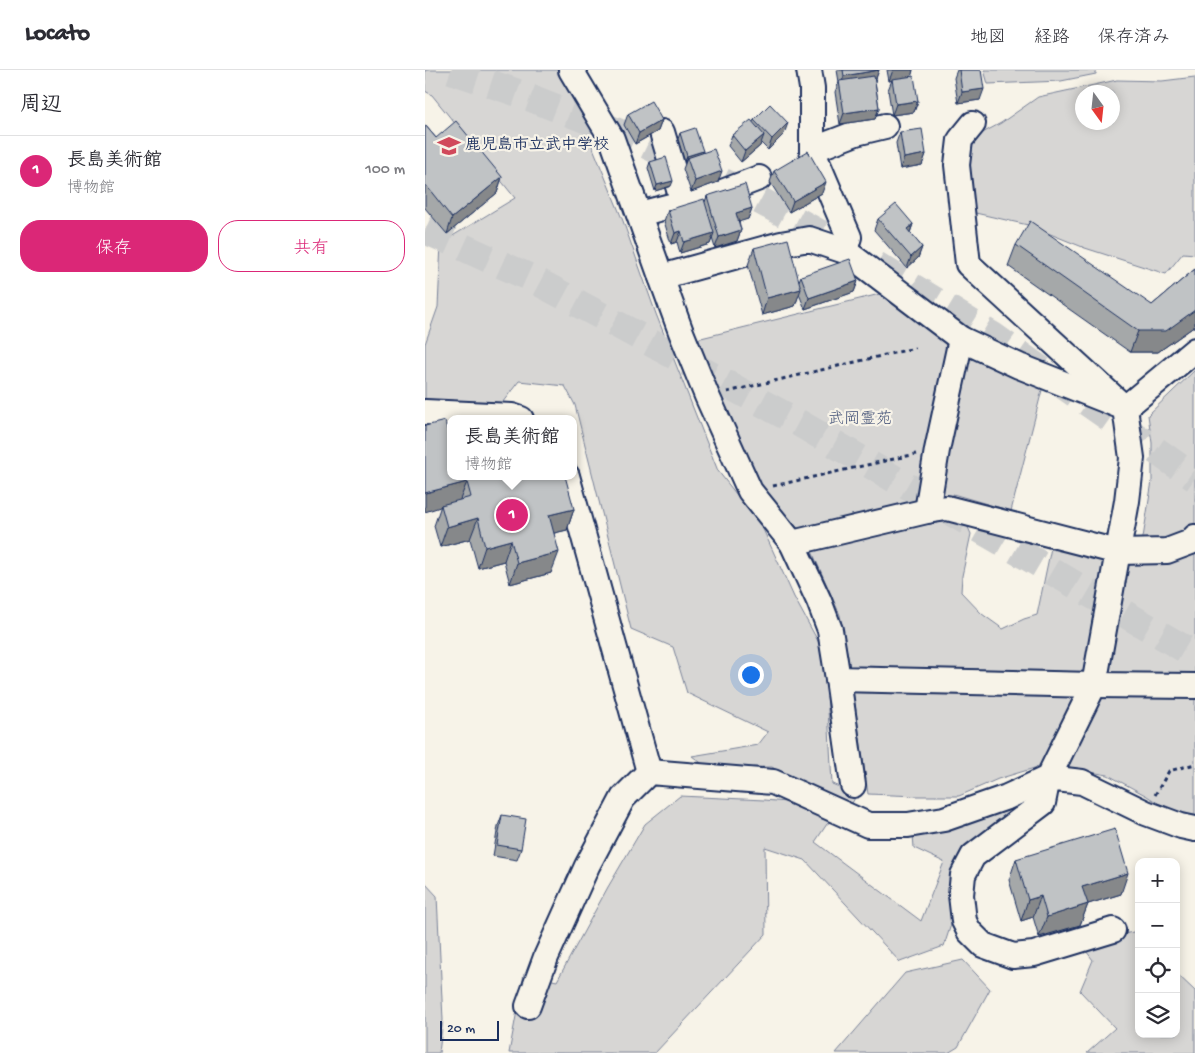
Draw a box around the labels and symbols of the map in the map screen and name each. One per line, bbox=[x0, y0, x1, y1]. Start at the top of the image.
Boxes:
north arrow bbox=[1075, 85, 1120, 130]
school or university icon: 鹿児島市立武中学校 bbox=[436, 133, 462, 159]
place label: 鹿児島市立武中学校 bbox=[465, 135, 609, 156]
park label: 武岡霊苑 bbox=[828, 409, 892, 430]
pin: 1 bbox=[496, 496, 528, 534]
your location bbox=[738, 662, 764, 688]
scale bar bbox=[440, 1018, 499, 1041]

